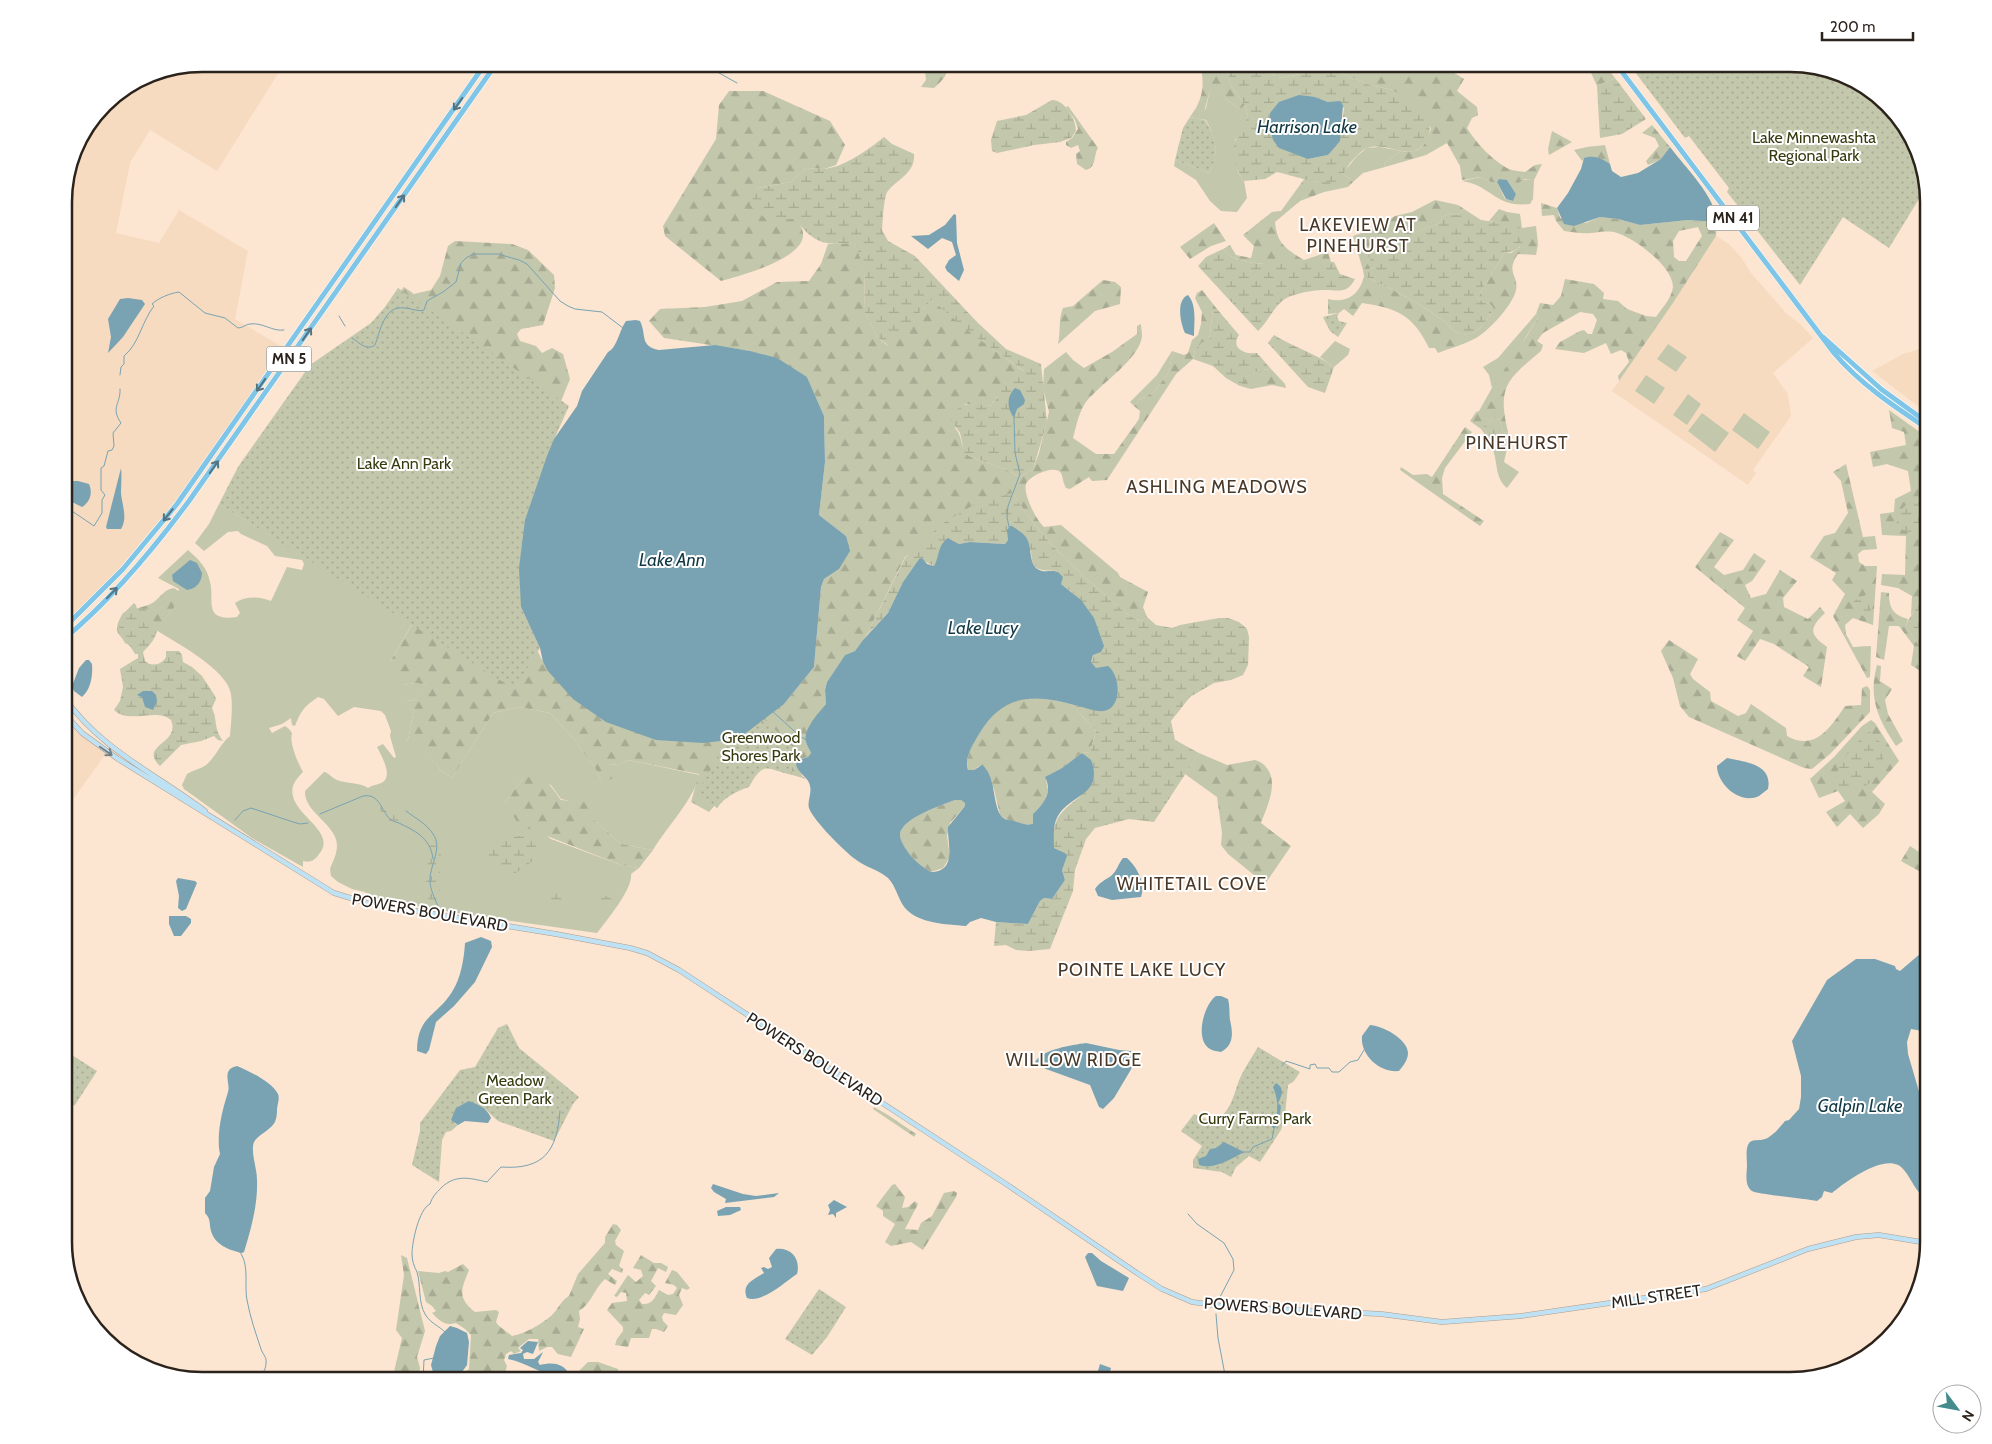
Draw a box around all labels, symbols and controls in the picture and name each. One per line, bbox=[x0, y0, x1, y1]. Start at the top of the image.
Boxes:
scale bar bbox=[1822, 10, 1913, 42]
text: 200 m bbox=[1830, 18, 1875, 36]
one-way arrow bbox=[453, 97, 463, 111]
water label: Harrison Lake bbox=[1257, 116, 1357, 138]
park label: Lake Minnewashta Regional Park bbox=[1752, 128, 1876, 165]
one-way arrow bbox=[395, 194, 405, 208]
road number: MN 41 bbox=[1707, 206, 1759, 230]
district label: LAKEVIEW AT PINEHURST bbox=[1299, 214, 1417, 257]
one-way arrow bbox=[302, 327, 312, 341]
road number: MN 5 bbox=[266, 346, 312, 372]
one-way arrow bbox=[256, 378, 266, 392]
district label: PINEHURST bbox=[1465, 432, 1569, 454]
park label: Lake Ann Park bbox=[357, 454, 452, 473]
one-way arrow bbox=[209, 460, 219, 474]
district label: ASHLING MEADOWS bbox=[1126, 476, 1308, 498]
one-way arrow bbox=[163, 508, 173, 522]
water label: Lake Ann bbox=[639, 549, 705, 571]
one-way arrow bbox=[106, 587, 118, 600]
water label: Lake Lucy bbox=[948, 617, 1019, 639]
park label: Greenwood Shores Park bbox=[722, 728, 801, 765]
one-way arrow bbox=[99, 746, 113, 756]
district label: WHITETAIL COVE bbox=[1117, 873, 1267, 895]
street label: POWERS BOULEVARD bbox=[350, 889, 510, 936]
district label: POINTE LAKE LUCY bbox=[1058, 959, 1226, 981]
street label: POWERS BOULEVARD bbox=[743, 1008, 886, 1111]
district label: WILLOW RIDGE bbox=[1006, 1049, 1142, 1071]
park label: Meadow Green Park bbox=[478, 1071, 552, 1108]
water label: Galpin Lake bbox=[1818, 1095, 1903, 1117]
park label: Curry Farms Park bbox=[1198, 1109, 1312, 1128]
street label: MILL STREET bbox=[1610, 1281, 1703, 1312]
street label: POWERS BOULEVARD bbox=[1203, 1293, 1363, 1324]
north arrow bbox=[1932, 1384, 1982, 1434]
text: N bbox=[1958, 1407, 1978, 1425]

